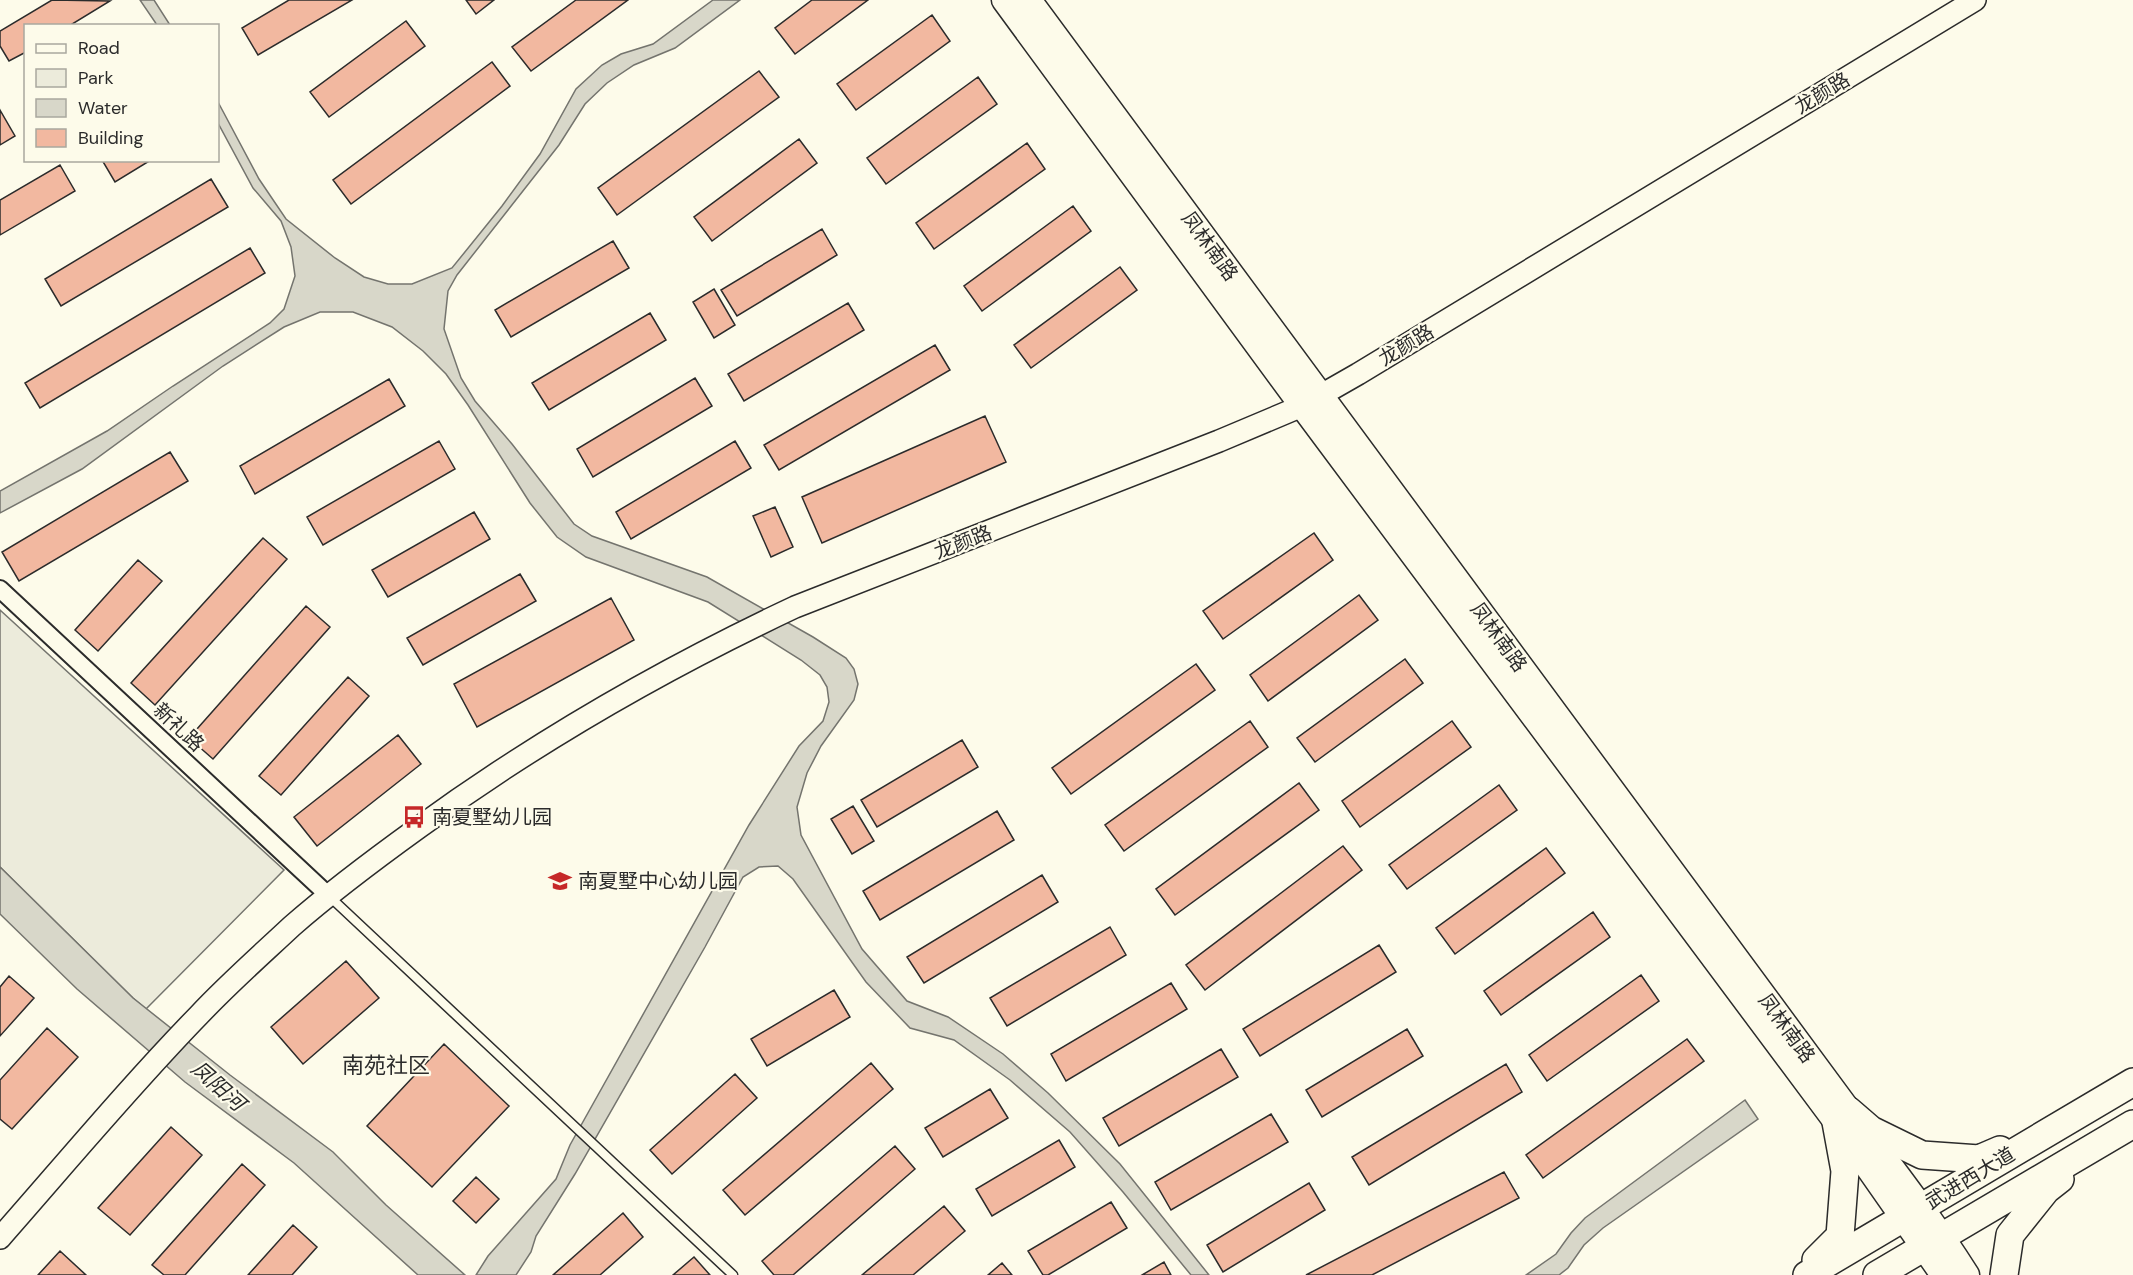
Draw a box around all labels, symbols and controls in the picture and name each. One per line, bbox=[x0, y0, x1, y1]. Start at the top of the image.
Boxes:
legend bbox=[24, 24, 219, 162]
text: Road bbox=[78, 36, 120, 60]
text: Park bbox=[78, 66, 114, 90]
street label: 龙颜路 bbox=[1790, 66, 1854, 120]
text: Water bbox=[78, 96, 128, 120]
text: Building bbox=[78, 126, 143, 150]
street label: 凤林南路 bbox=[1176, 206, 1244, 286]
street label: 龙颜路 bbox=[1374, 318, 1438, 372]
street label: 龙颜路 bbox=[930, 519, 996, 565]
street label: 凤林南路 bbox=[1465, 597, 1533, 677]
street label: 新礼路 bbox=[148, 697, 210, 757]
bus stop icon: 南夏墅幼儿园 bbox=[401, 804, 427, 830]
place label: 南夏墅幼儿园 bbox=[432, 804, 552, 830]
school or university icon: 南夏墅中心幼儿园 bbox=[547, 868, 573, 894]
place label: 南夏墅中心幼儿园 bbox=[578, 868, 738, 894]
street label: 凤林南路 bbox=[1753, 988, 1821, 1068]
district label: 南苑社区 bbox=[342, 1051, 430, 1080]
water label: 凤阳河 bbox=[185, 1055, 254, 1120]
street label: 武进西大道 bbox=[1920, 1141, 2020, 1215]

